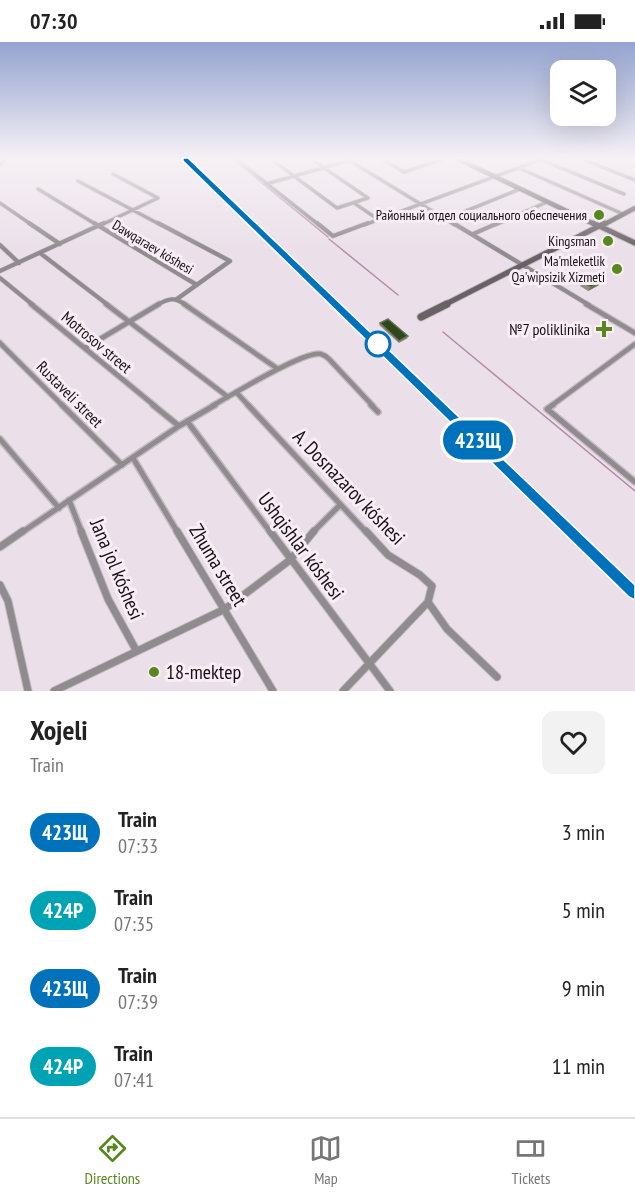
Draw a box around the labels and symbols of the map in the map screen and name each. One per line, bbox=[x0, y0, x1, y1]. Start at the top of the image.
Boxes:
place label: Районный отдел социального обеспечения bbox=[376, 206, 587, 224]
marker: Районный отдел социального обеспечения bbox=[592, 208, 606, 222]
street label: Dawqaraev kóshesi bbox=[109, 216, 197, 278]
place label: Kingsman bbox=[548, 232, 596, 250]
marker: Kingsman bbox=[601, 234, 615, 248]
place label: Ma'mleketlik Qa'wipsizik Xizmeti bbox=[512, 252, 606, 286]
marker: Ma'mleketlik Qa'wipsizik Xizmeti bbox=[610, 262, 624, 276]
street label: Motrosov street bbox=[58, 307, 137, 378]
place label: №7 poliklinika bbox=[509, 319, 590, 339]
marker: №7 poliklinika bbox=[595, 320, 613, 338]
unlabelled marker bbox=[365, 331, 391, 357]
street label: Rustaveli street bbox=[33, 357, 108, 432]
line badge: 423Щ bbox=[436, 420, 520, 460]
street label: A. Dosnazarov kóshesi bbox=[287, 424, 411, 550]
street label: Ushqishlar kóshesi bbox=[252, 487, 350, 605]
street label: Jana jol kóshesi bbox=[84, 514, 150, 623]
street label: Zhuma street bbox=[183, 519, 253, 611]
place label: 18-mektep bbox=[166, 659, 241, 685]
marker: 18-mektep bbox=[147, 665, 161, 679]

